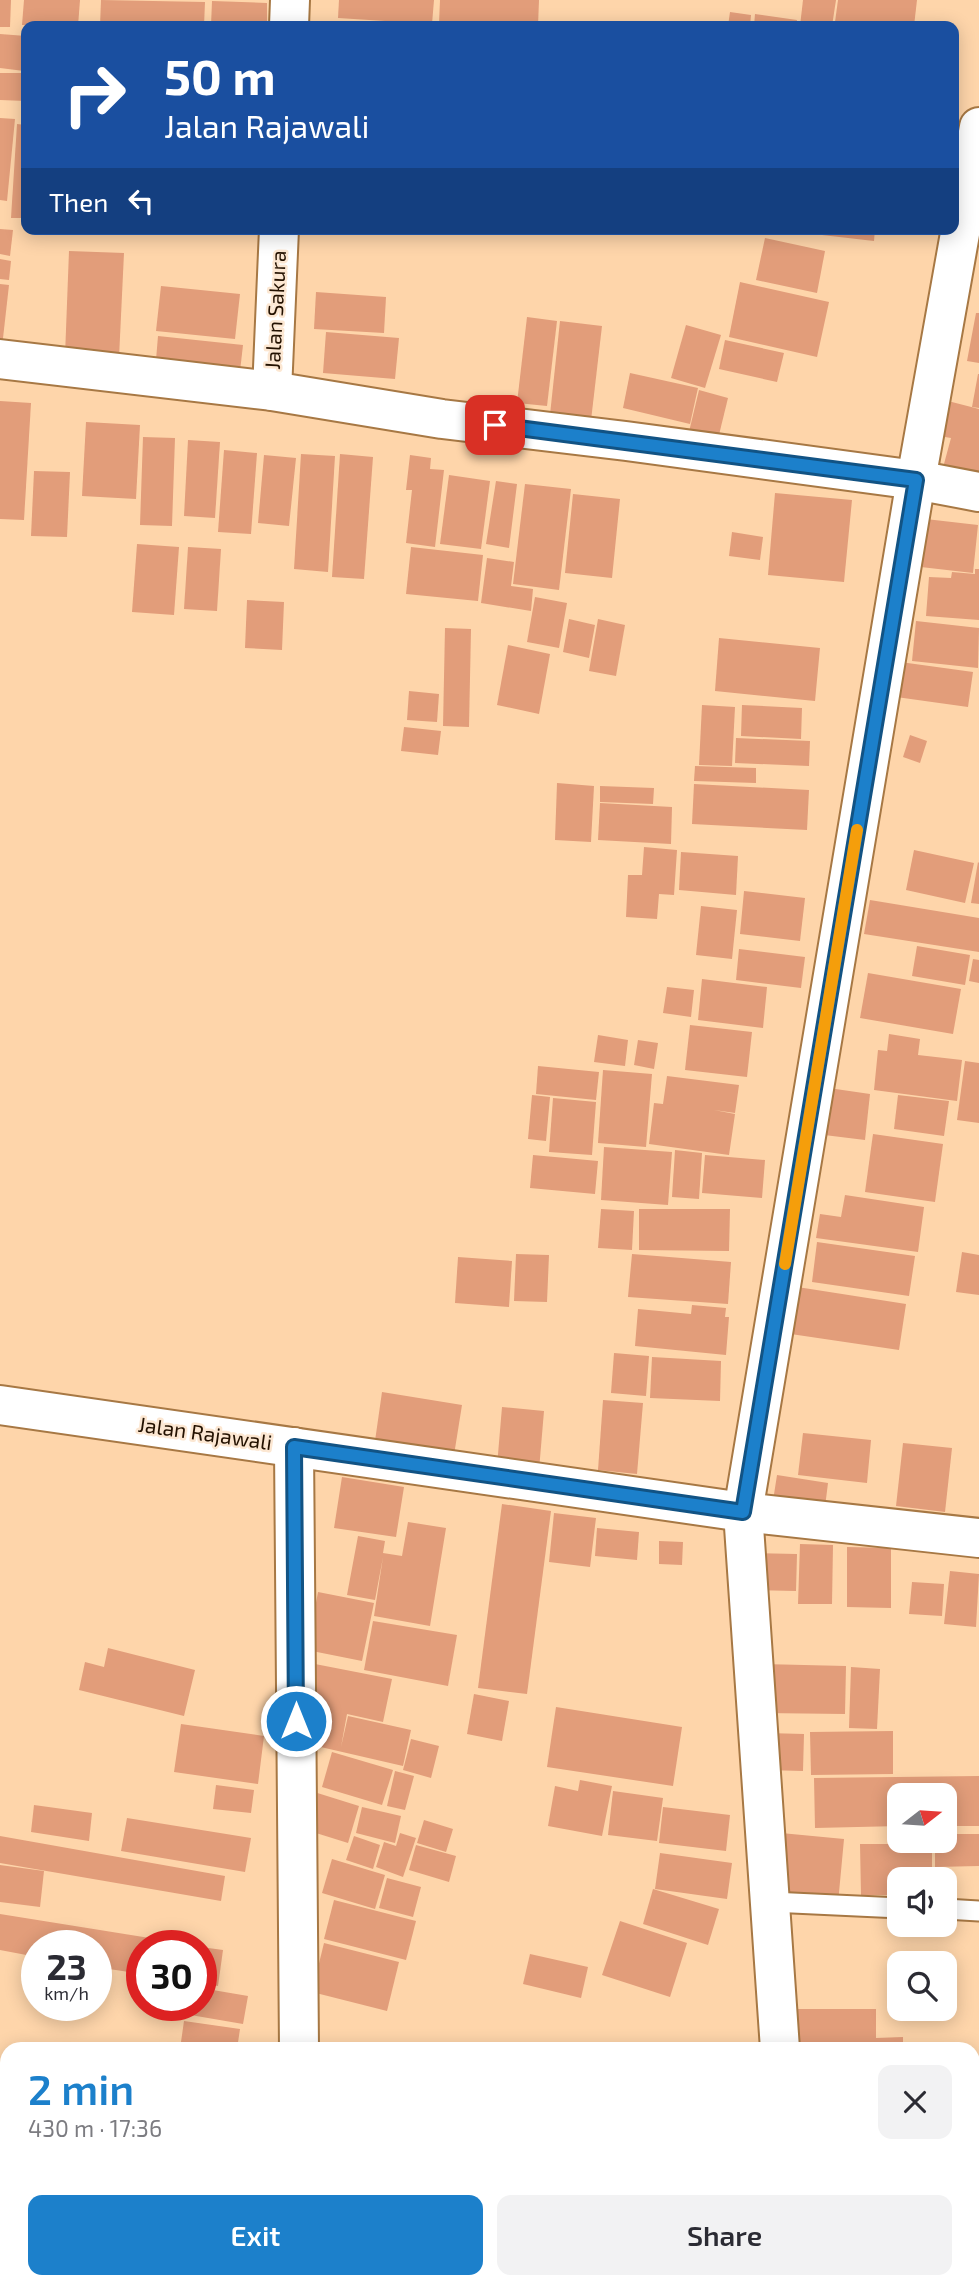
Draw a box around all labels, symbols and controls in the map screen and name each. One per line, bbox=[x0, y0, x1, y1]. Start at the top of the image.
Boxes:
text: 50 m bbox=[164, 46, 276, 105]
icon: right bbox=[49, 49, 140, 140]
text: Jalan Rajawali bbox=[164, 106, 369, 144]
icon: left bbox=[122, 182, 160, 220]
text: Then bbox=[49, 186, 108, 217]
street label: Jalan Sakura bbox=[259, 250, 290, 370]
pin bbox=[465, 395, 525, 455]
icon: arrive bbox=[476, 406, 514, 444]
street label: Jalan Rajawali bbox=[137, 1411, 274, 1455]
position arrow bbox=[259, 1684, 333, 1758]
north arrow bbox=[887, 1783, 957, 1853]
map controls bbox=[887, 1783, 957, 2021]
button: sound bbox=[887, 1867, 957, 1937]
speed limit sign: 30 bbox=[126, 1930, 217, 2021]
text: 23 bbox=[46, 1945, 87, 1987]
button: search bbox=[887, 1951, 957, 2021]
text: km/h bbox=[44, 1982, 89, 2004]
text: 2 min bbox=[28, 2063, 134, 2113]
button: close bbox=[878, 2065, 952, 2139]
text: 430 m · 17:36 bbox=[28, 2114, 162, 2142]
button: Exit bbox=[28, 2195, 483, 2275]
button: Share bbox=[497, 2195, 952, 2275]

